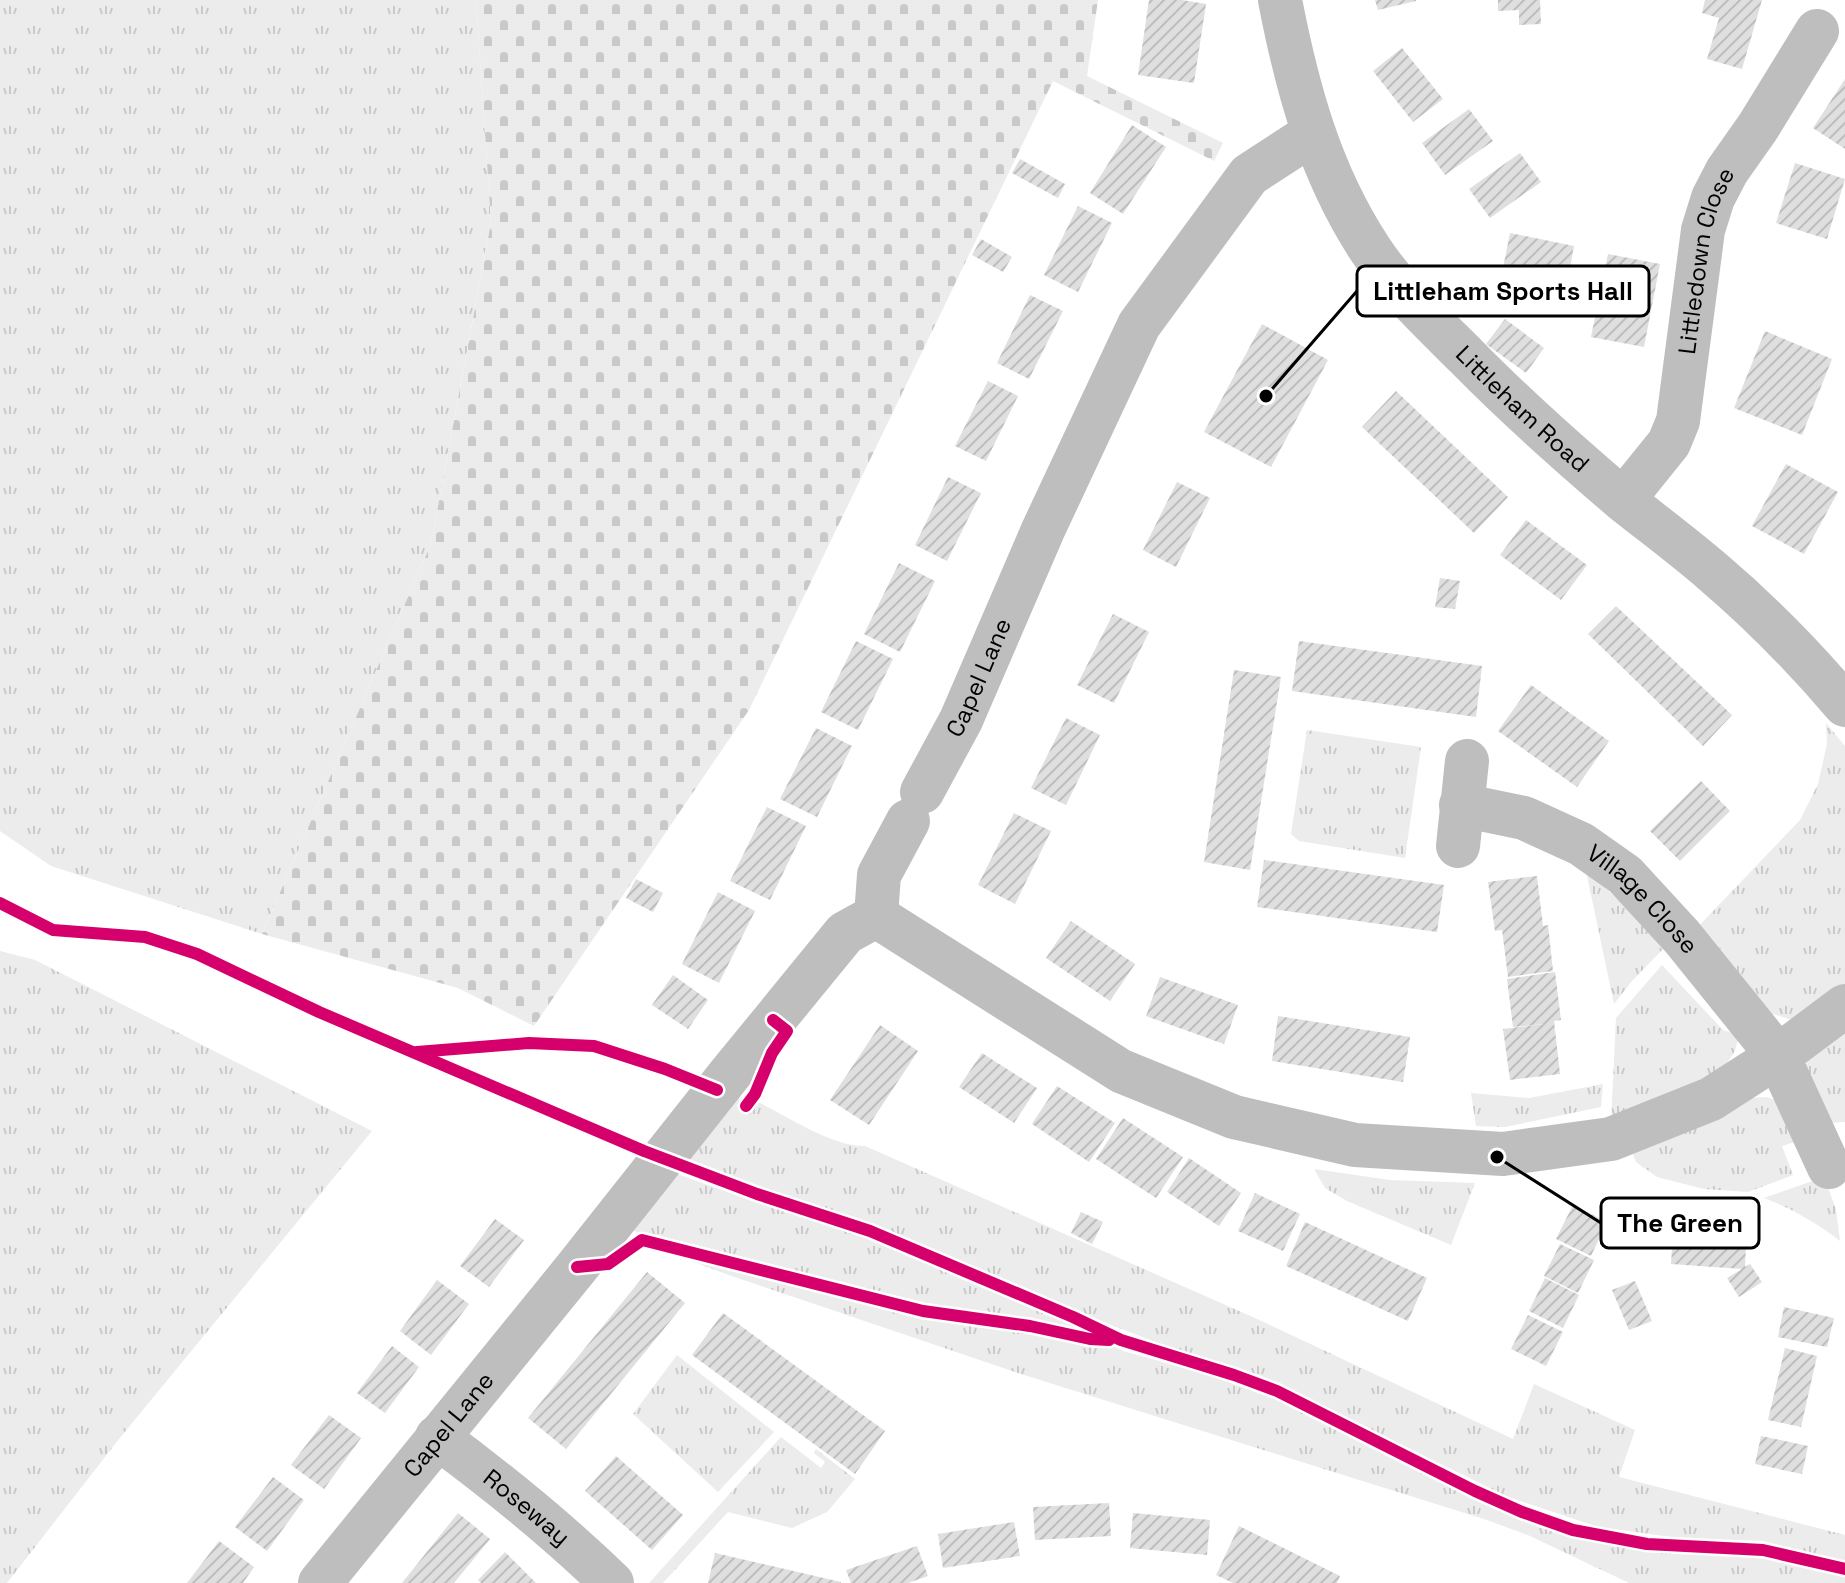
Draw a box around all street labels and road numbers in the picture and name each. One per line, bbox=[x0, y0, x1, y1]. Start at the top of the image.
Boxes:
street label: Littledown Close bbox=[1671, 162, 1741, 356]
street label: Littleham Road bbox=[1449, 339, 1596, 479]
street label: Capel Lane bbox=[939, 613, 1018, 742]
street label: Village Close bbox=[1581, 837, 1705, 960]
street label: Capel Lane bbox=[396, 1365, 500, 1483]
street label: Roseway bbox=[477, 1462, 577, 1552]

